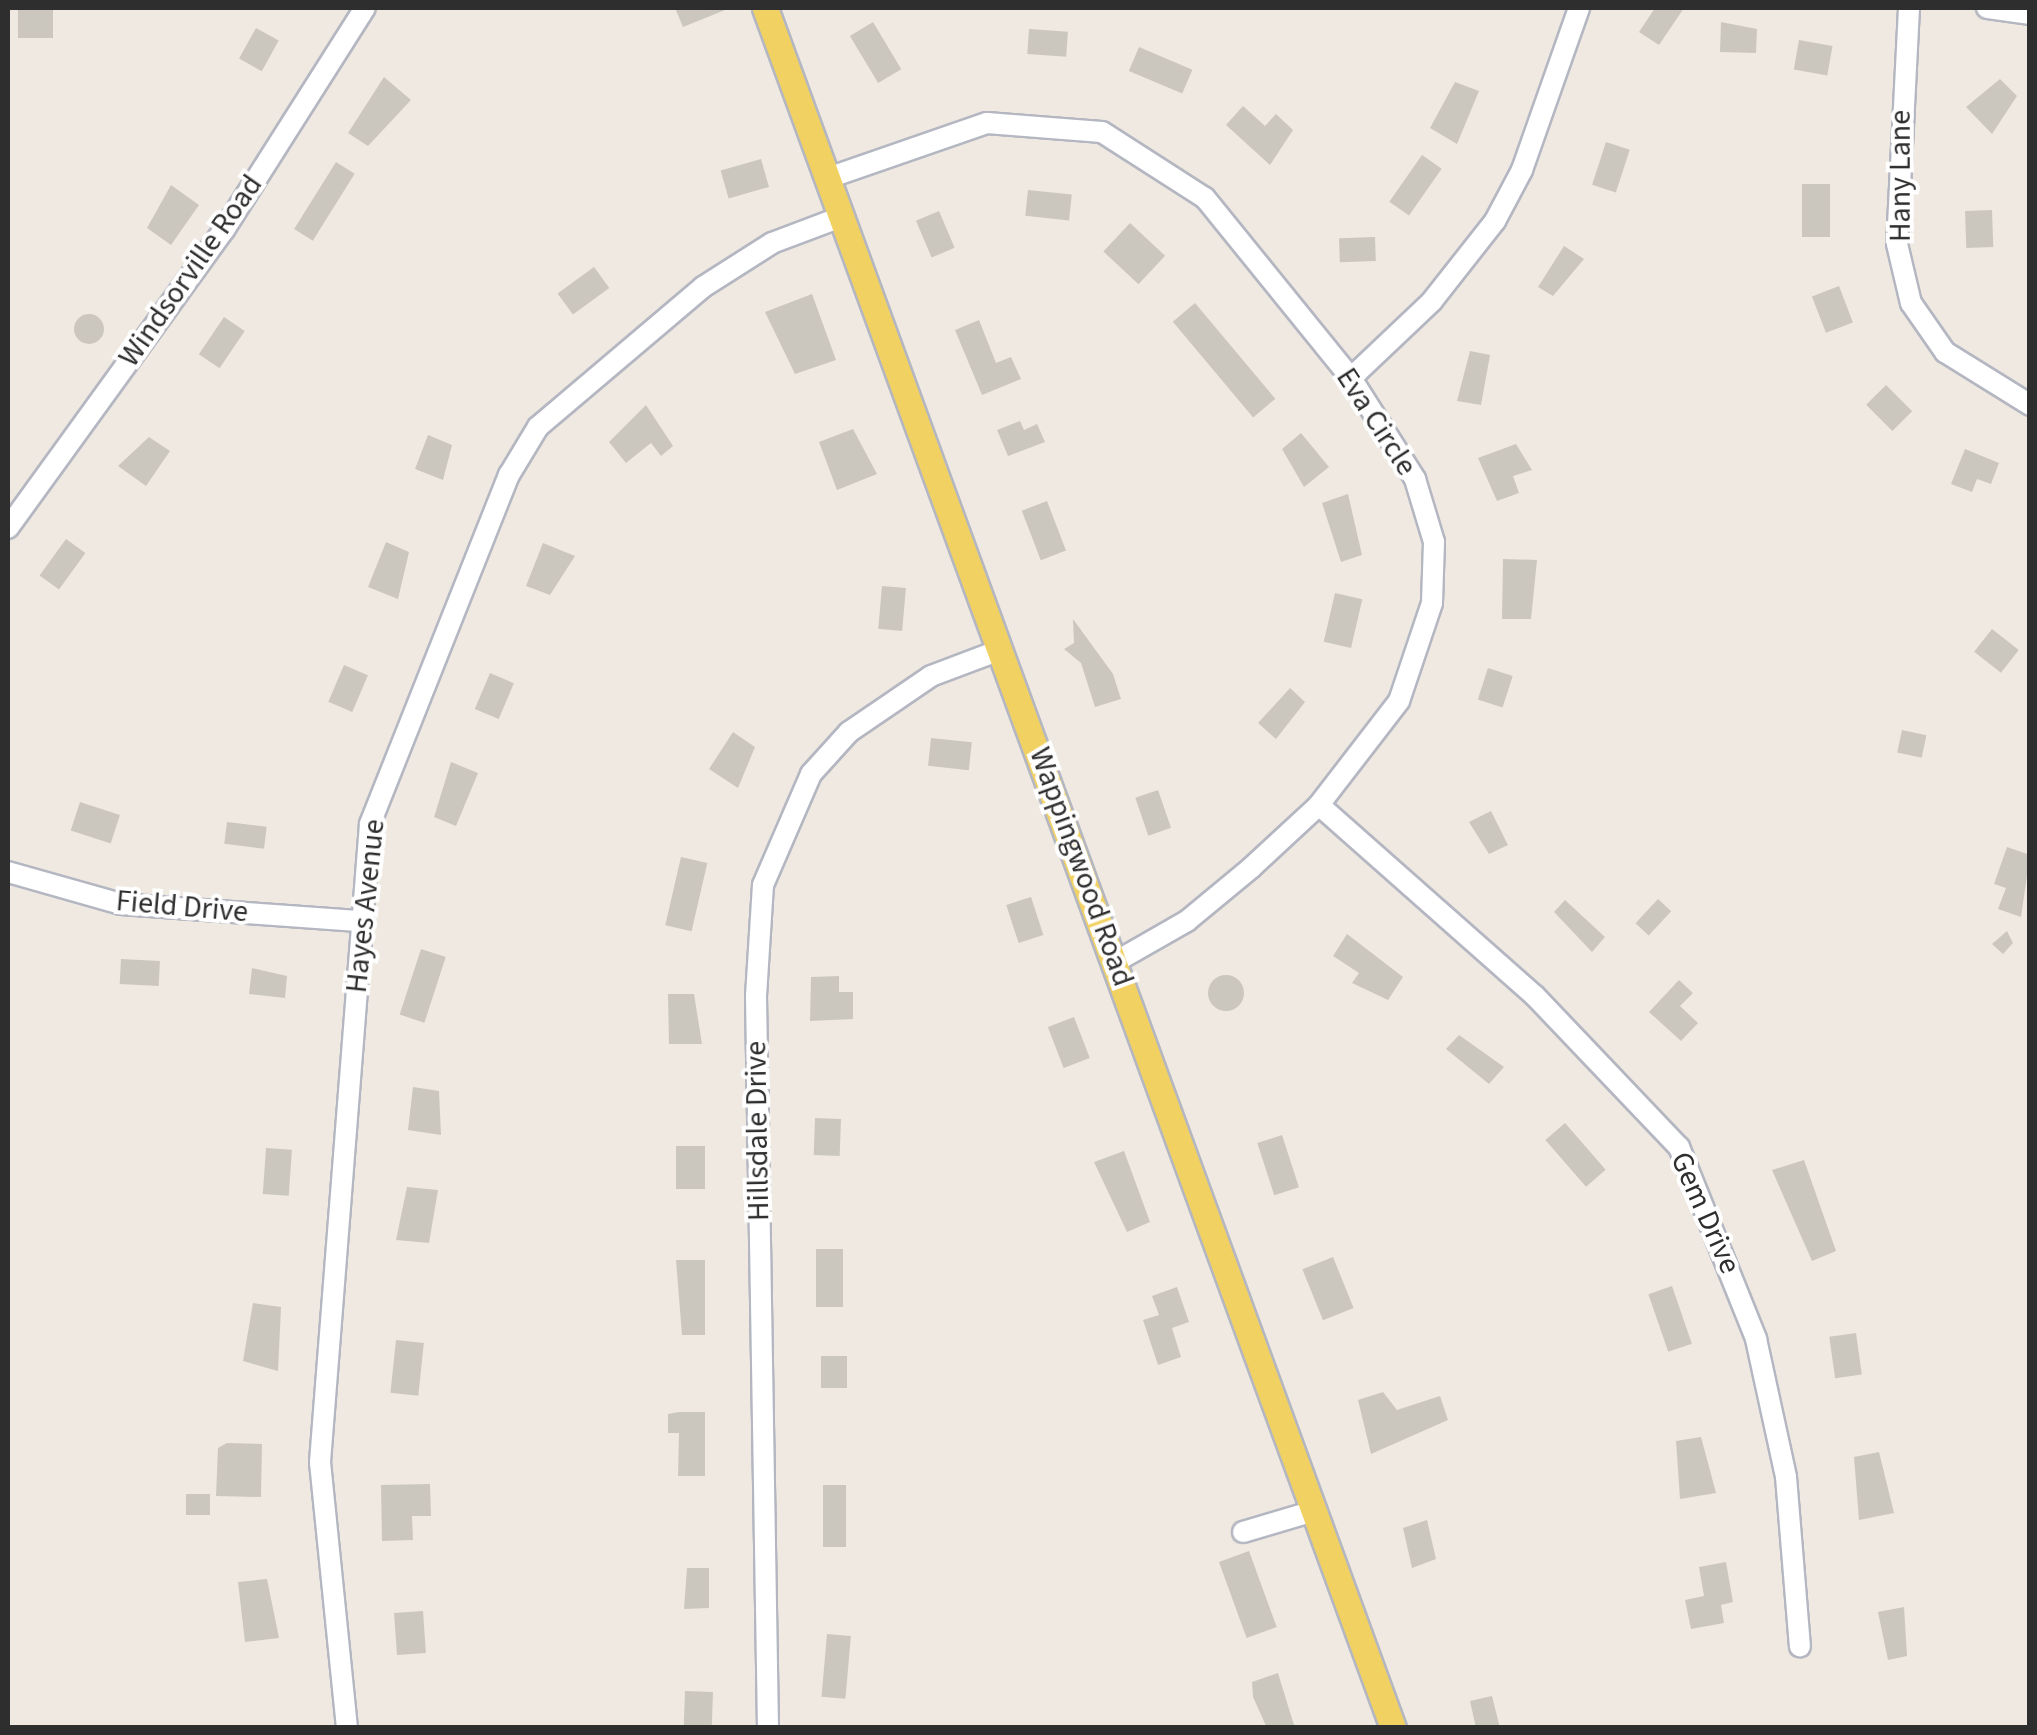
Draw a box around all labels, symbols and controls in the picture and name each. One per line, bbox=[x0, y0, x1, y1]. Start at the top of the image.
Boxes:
street label: Hany Lane bbox=[1883, 110, 1919, 242]
street label: Windsorville Road bbox=[111, 168, 271, 374]
street label: Eva Circle bbox=[1328, 362, 1424, 482]
street label: Wappingwood Road bbox=[1021, 743, 1141, 991]
street label: Hayes Avenue bbox=[339, 817, 393, 995]
street label: Field Drive bbox=[114, 883, 250, 931]
street label: Hillsdale Drive bbox=[738, 1041, 778, 1221]
street label: Gem Drive bbox=[1662, 1147, 1748, 1279]

